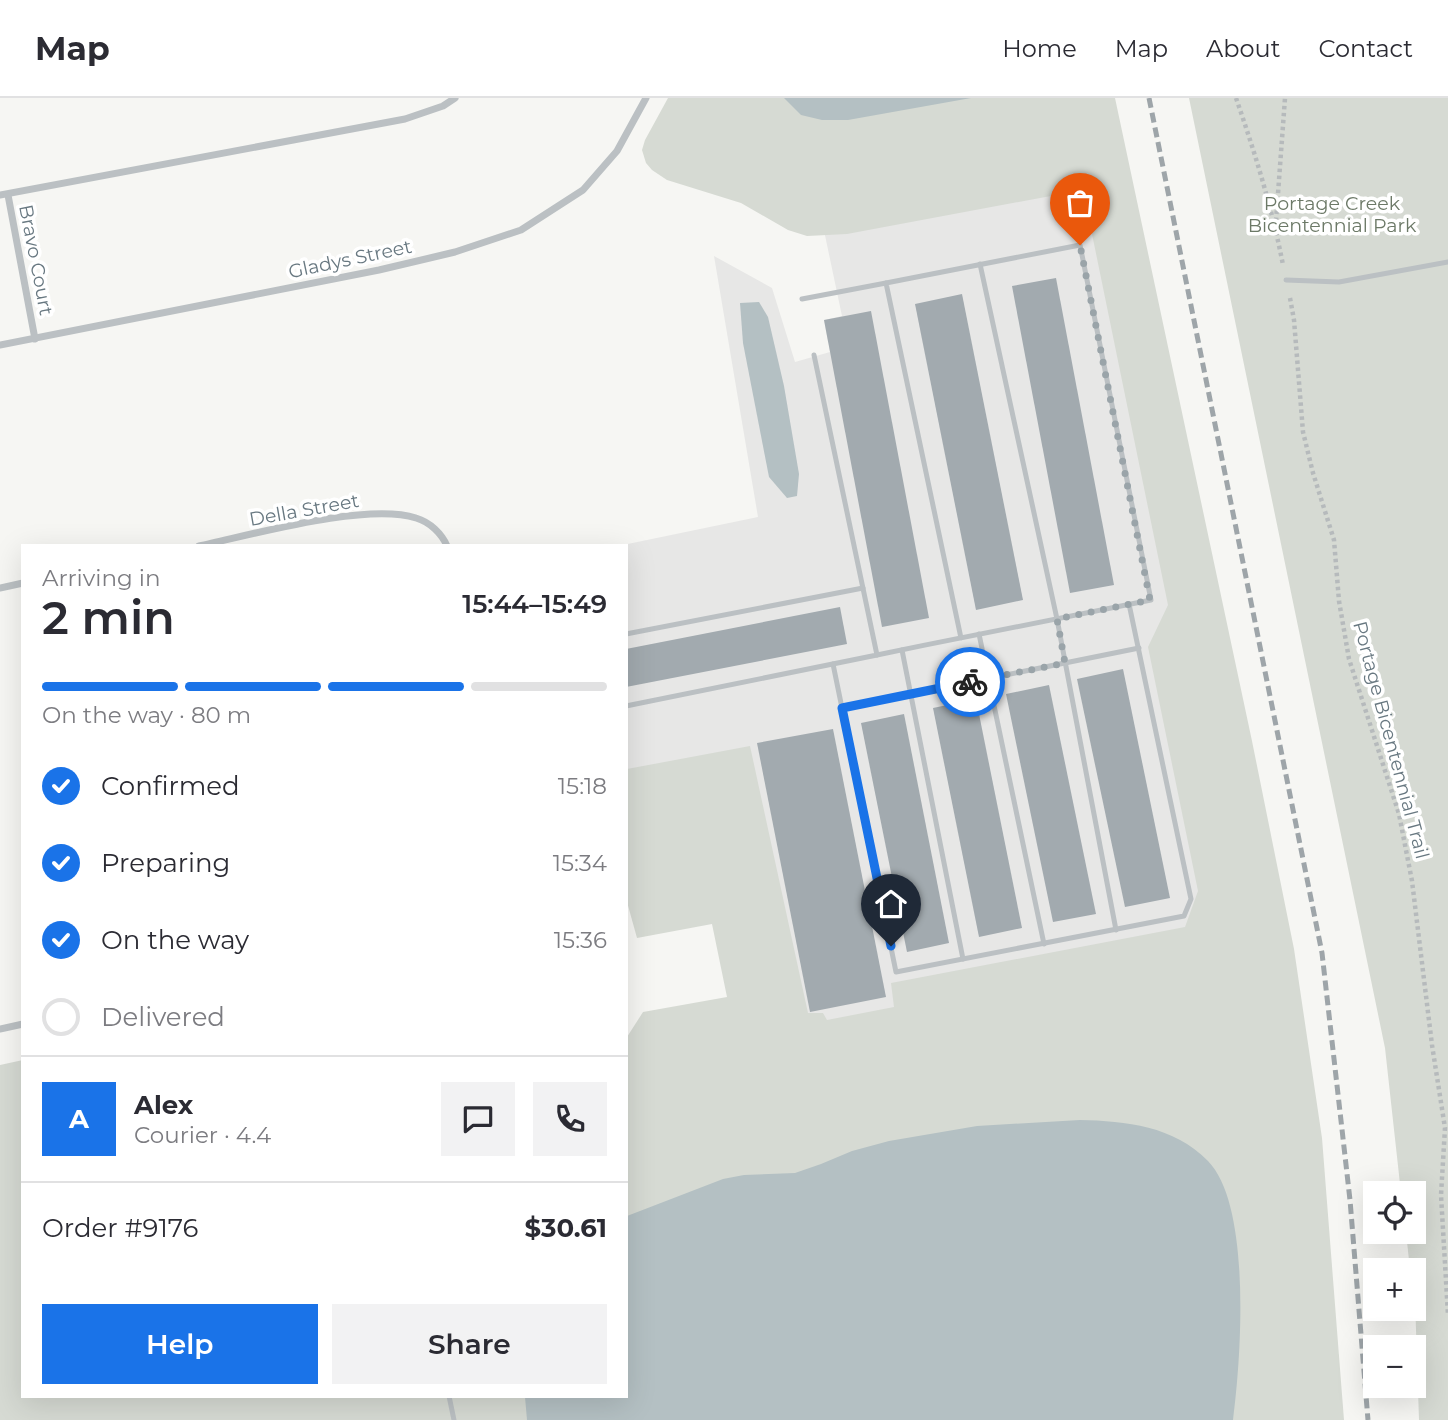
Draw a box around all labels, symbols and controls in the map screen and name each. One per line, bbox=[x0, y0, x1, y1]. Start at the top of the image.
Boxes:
text: Map bbox=[35, 28, 110, 68]
text: Home bbox=[1002, 34, 1077, 63]
text: Map bbox=[1115, 34, 1168, 63]
text: About bbox=[1206, 34, 1280, 63]
text: Contact bbox=[1318, 34, 1413, 63]
pin bbox=[1050, 173, 1110, 245]
icon: bag bbox=[1061, 184, 1099, 222]
park label: Portage Creek Bicentennial Park bbox=[1248, 192, 1417, 237]
street label: Bravo Court bbox=[14, 203, 58, 318]
street label: Gladys Street bbox=[286, 235, 414, 283]
street label: Della Street bbox=[247, 489, 361, 531]
text: Arriving in bbox=[42, 564, 161, 592]
text: 15:44–15:49 bbox=[462, 588, 607, 620]
text: 2 min bbox=[42, 589, 175, 646]
street label: Portage Bicentennial Trail bbox=[1348, 619, 1434, 861]
courier bbox=[935, 647, 1005, 717]
icon: bike bbox=[951, 663, 989, 701]
text: On the way · 80 m bbox=[42, 701, 251, 729]
icon: check bbox=[42, 767, 80, 805]
text: Confirmed bbox=[101, 770, 240, 802]
text: 15:18 bbox=[558, 772, 607, 800]
icon: check bbox=[42, 844, 80, 882]
text: Preparing bbox=[101, 847, 230, 879]
text: 15:34 bbox=[553, 849, 607, 877]
pin bbox=[861, 874, 921, 946]
icon: home bbox=[872, 885, 910, 923]
icon: check bbox=[42, 921, 80, 959]
text: On the way bbox=[101, 924, 249, 956]
text: 15:36 bbox=[554, 926, 607, 954]
text: Delivered bbox=[101, 1001, 225, 1033]
button: chat bbox=[441, 1082, 515, 1156]
button: phone bbox=[533, 1082, 607, 1156]
text: Alex bbox=[134, 1089, 193, 1121]
text: A bbox=[69, 1103, 89, 1135]
text: Courier · 4.4 bbox=[134, 1121, 271, 1149]
map controls bbox=[1363, 1181, 1426, 1398]
button: locate bbox=[1363, 1181, 1426, 1244]
text: Order #9176 bbox=[42, 1212, 198, 1244]
text: $30.61 bbox=[525, 1212, 607, 1244]
button: + bbox=[1363, 1258, 1426, 1321]
button: Help bbox=[42, 1304, 318, 1384]
button: Share bbox=[332, 1304, 607, 1384]
button: − bbox=[1363, 1335, 1426, 1398]

